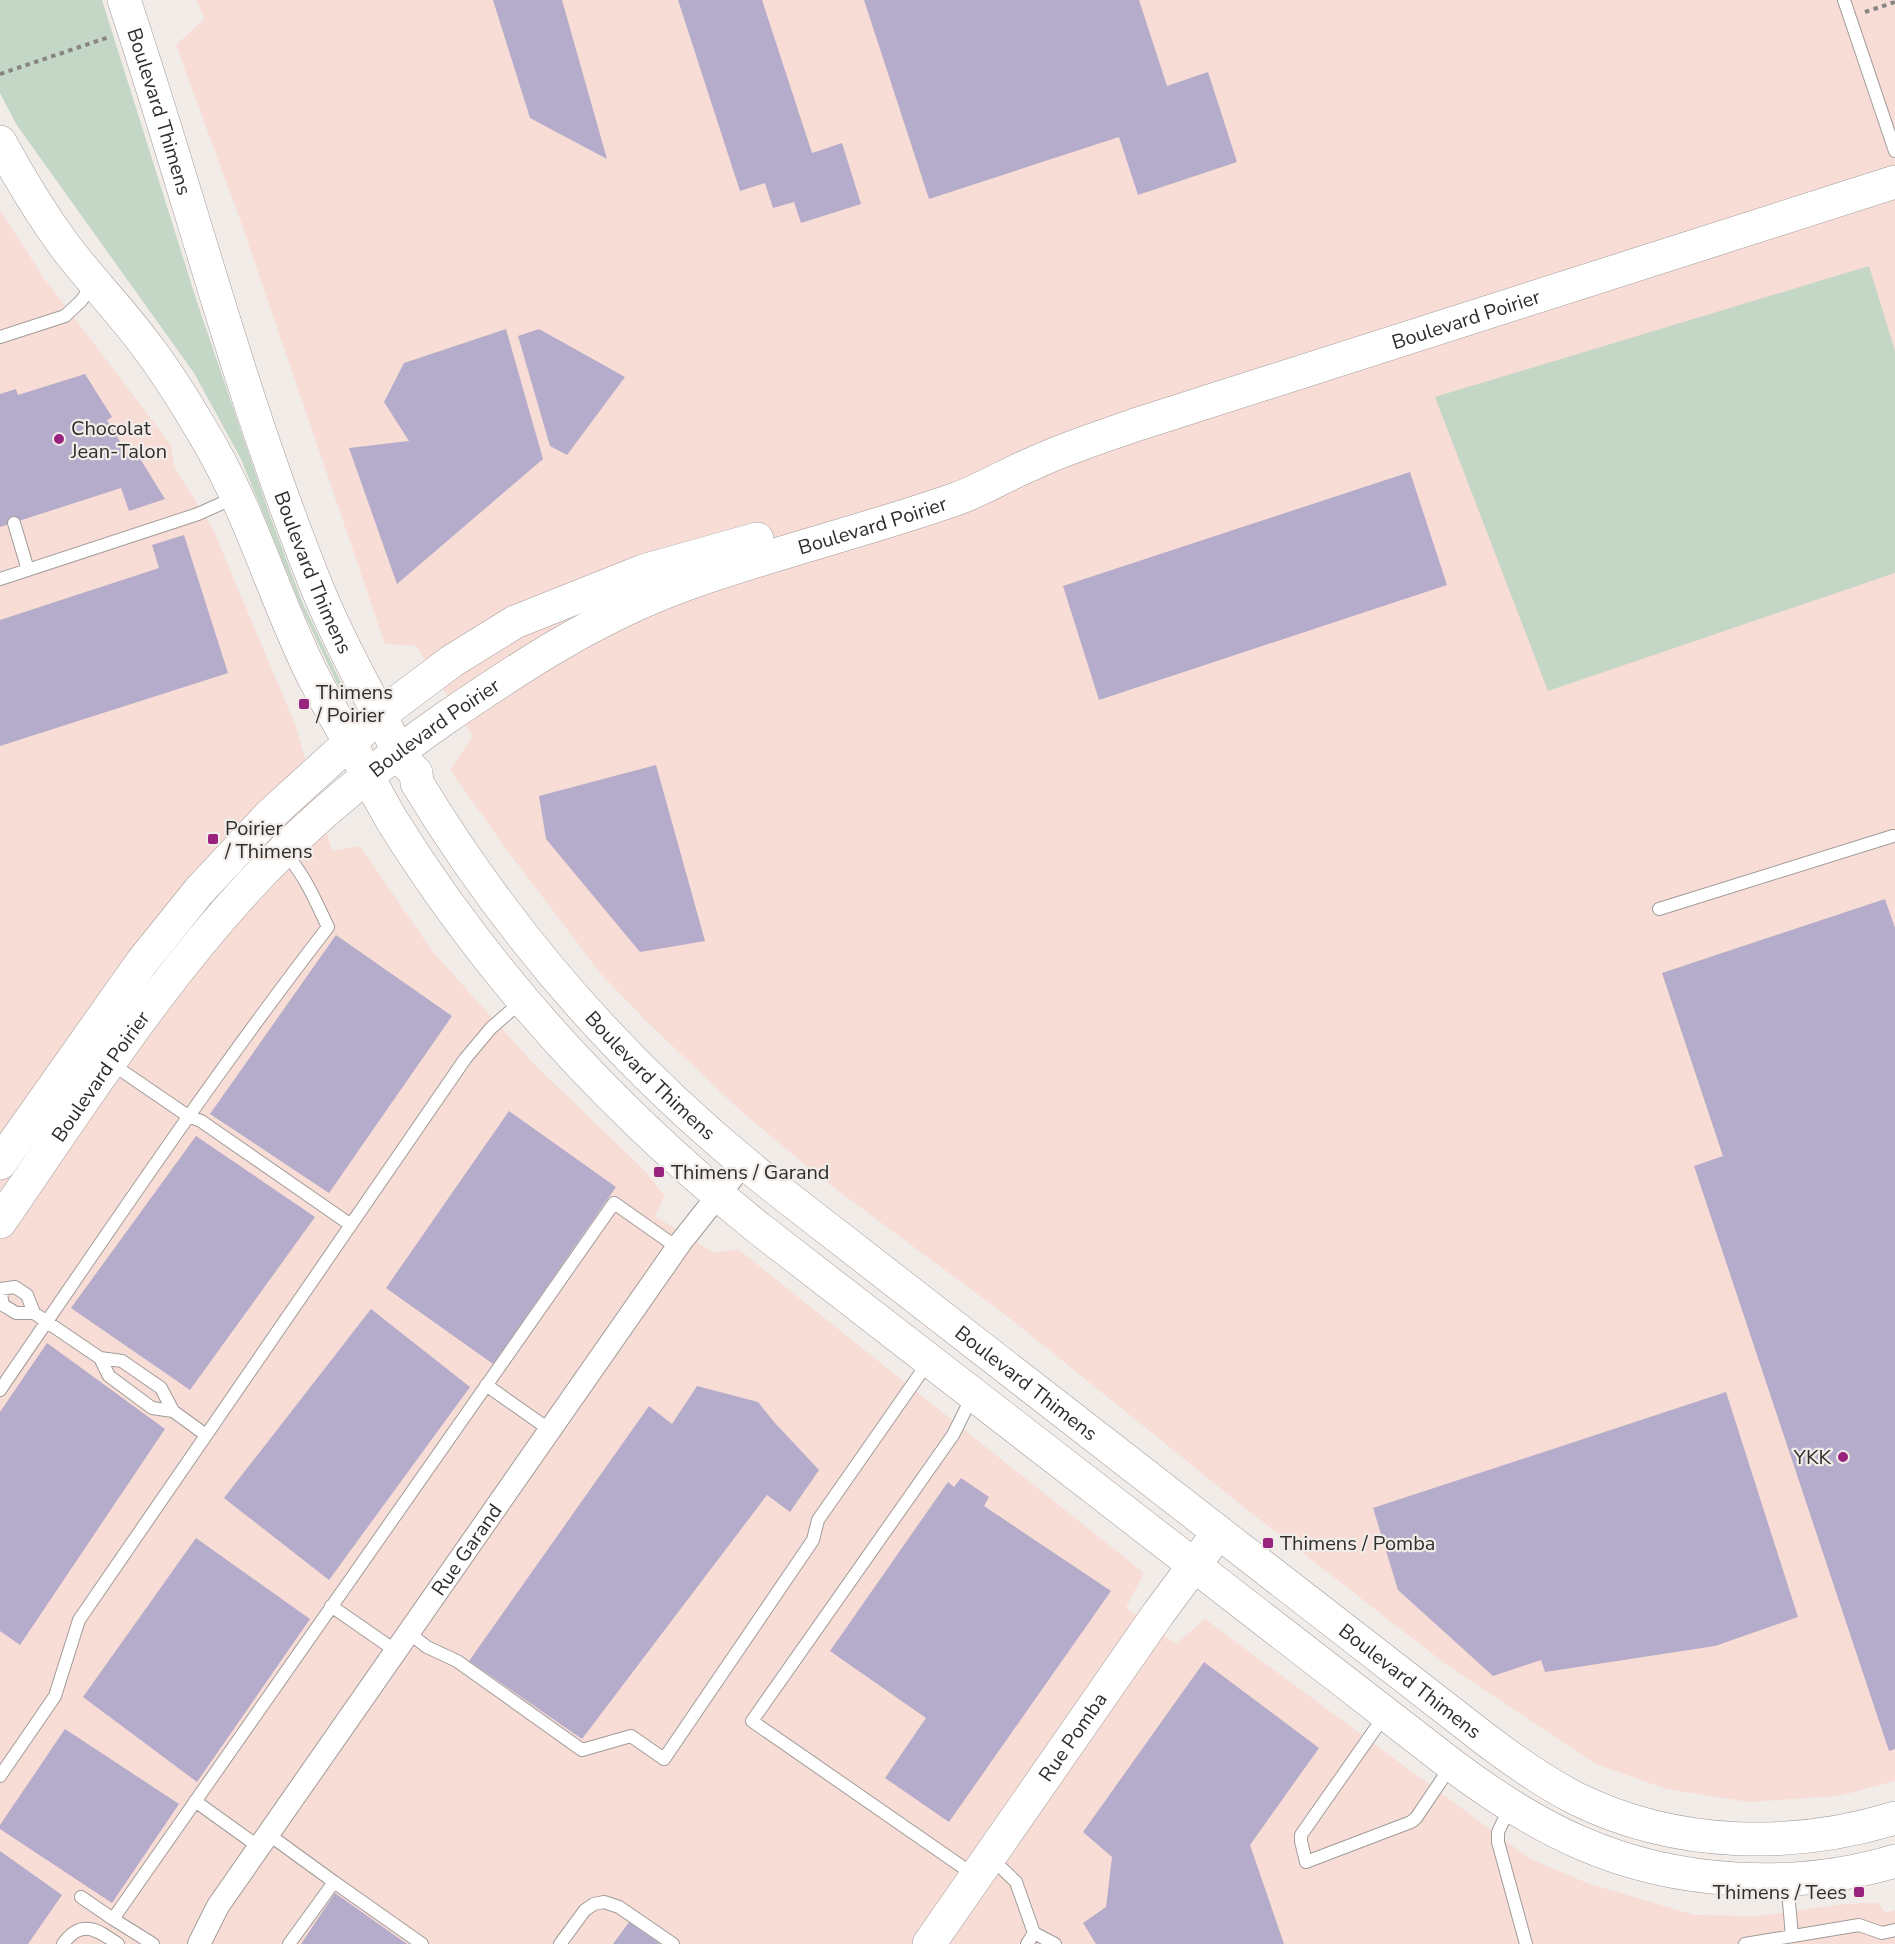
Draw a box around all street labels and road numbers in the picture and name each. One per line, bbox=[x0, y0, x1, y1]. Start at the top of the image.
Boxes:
street label: Boulevard Thimens bbox=[121, 24, 198, 198]
street label: Boulevard Poirier bbox=[1388, 283, 1543, 356]
street label: Boulevard Thimens bbox=[268, 487, 359, 658]
street label: Boulevard Poirier bbox=[795, 490, 950, 561]
street label: Boulevard Poirier bbox=[363, 672, 505, 783]
street label: Boulevard Poirier bbox=[45, 1005, 156, 1147]
street label: Boulevard Thimens bbox=[579, 1005, 722, 1146]
street label: Boulevard Thimens bbox=[949, 1319, 1103, 1447]
street label: Rue Garand bbox=[425, 1498, 508, 1601]
street label: Boulevard Thimens bbox=[1333, 1617, 1487, 1745]
street label: Rue Pomba bbox=[1032, 1687, 1113, 1787]

